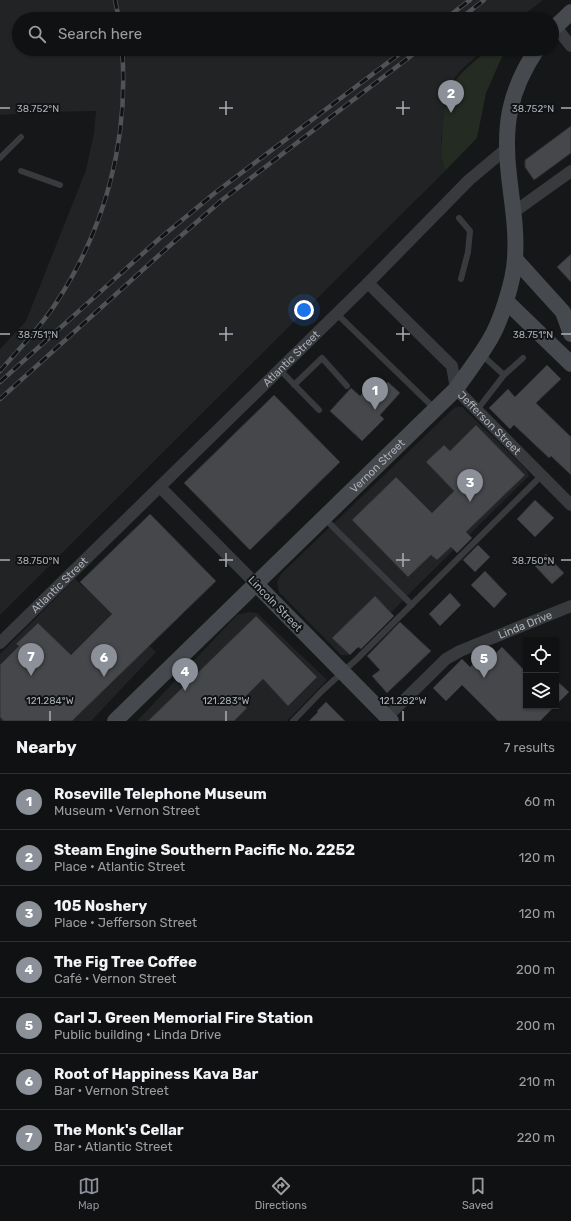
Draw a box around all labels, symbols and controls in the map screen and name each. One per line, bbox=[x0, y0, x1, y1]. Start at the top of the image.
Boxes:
search box bbox=[12, 12, 559, 56]
icon: search bbox=[26, 23, 48, 45]
text: Search here bbox=[58, 25, 142, 43]
pin: 2 bbox=[438, 80, 464, 113]
text: 38.752°N bbox=[17, 103, 59, 115]
text: 38.752°N bbox=[512, 103, 554, 115]
your location bbox=[294, 300, 314, 320]
street label: Atlantic Street bbox=[260, 327, 323, 389]
text: 38.751°N bbox=[18, 329, 58, 341]
text: 38.751°N bbox=[513, 329, 553, 341]
pin: 1 bbox=[362, 377, 388, 410]
street label: Jefferson Street bbox=[455, 388, 524, 458]
street label: Vernon Street bbox=[347, 436, 408, 495]
pin: 3 bbox=[457, 469, 483, 502]
street label: Atlantic Street bbox=[28, 554, 91, 616]
text: 38.750°N bbox=[17, 555, 59, 567]
text: 38.750°N bbox=[512, 555, 554, 567]
street label: Lincoln Street bbox=[245, 574, 305, 635]
street label: Linda Drive bbox=[496, 608, 554, 641]
map controls bbox=[523, 637, 559, 709]
button: locate bbox=[523, 637, 559, 673]
pin: 7 bbox=[18, 643, 44, 676]
pin: 6 bbox=[91, 644, 117, 677]
pin: 5 bbox=[471, 645, 497, 678]
pin: 4 bbox=[172, 658, 198, 691]
button: layers bbox=[523, 673, 559, 709]
text: 121.284°W bbox=[26, 695, 74, 707]
text: 121.283°W bbox=[202, 695, 250, 707]
text: 121.282°W bbox=[380, 695, 426, 707]
text: Nearby bbox=[16, 737, 77, 757]
text: 7 results bbox=[504, 740, 555, 755]
text: Roseville Telephone Museum bbox=[54, 785, 267, 803]
text: 1 bbox=[26, 794, 32, 809]
text: 60 m bbox=[524, 794, 555, 809]
text: Museum · Vernon Street bbox=[54, 803, 200, 818]
text: Steam Engine Southern Pacific No. 2252 bbox=[54, 841, 355, 859]
text: 2 bbox=[25, 850, 33, 865]
text: 120 m bbox=[519, 850, 555, 865]
text: Place · Atlantic Street bbox=[54, 859, 185, 874]
text: 105 Noshery bbox=[54, 897, 147, 915]
text: 3 bbox=[25, 906, 33, 921]
text: 120 m bbox=[519, 906, 555, 921]
text: Place · Jefferson Street bbox=[54, 915, 197, 930]
text: The Fig Tree Coffee bbox=[54, 953, 197, 971]
text: 4 bbox=[25, 962, 33, 977]
text: 200 m bbox=[516, 962, 555, 977]
text: Café · Vernon Street bbox=[54, 971, 176, 986]
text: Carl J. Green Memorial Fire Station bbox=[54, 1009, 313, 1027]
text: 5 bbox=[25, 1018, 33, 1033]
text: 200 m bbox=[516, 1018, 555, 1033]
text: Public building · Linda Drive bbox=[54, 1027, 221, 1042]
text: Root of Happiness Kava Bar bbox=[54, 1065, 258, 1083]
text: 6 bbox=[25, 1074, 33, 1089]
text: 210 m bbox=[519, 1074, 555, 1089]
text: Bar · Vernon Street bbox=[54, 1083, 169, 1098]
text: The Monk's Cellar bbox=[54, 1121, 184, 1139]
text: 7 bbox=[25, 1130, 33, 1145]
text: 220 m bbox=[517, 1130, 555, 1145]
text: Bar · Atlantic Street bbox=[54, 1139, 173, 1154]
tab: Map bbox=[78, 1175, 100, 1212]
tab: Directions bbox=[255, 1175, 307, 1212]
tab: Saved bbox=[462, 1175, 493, 1212]

